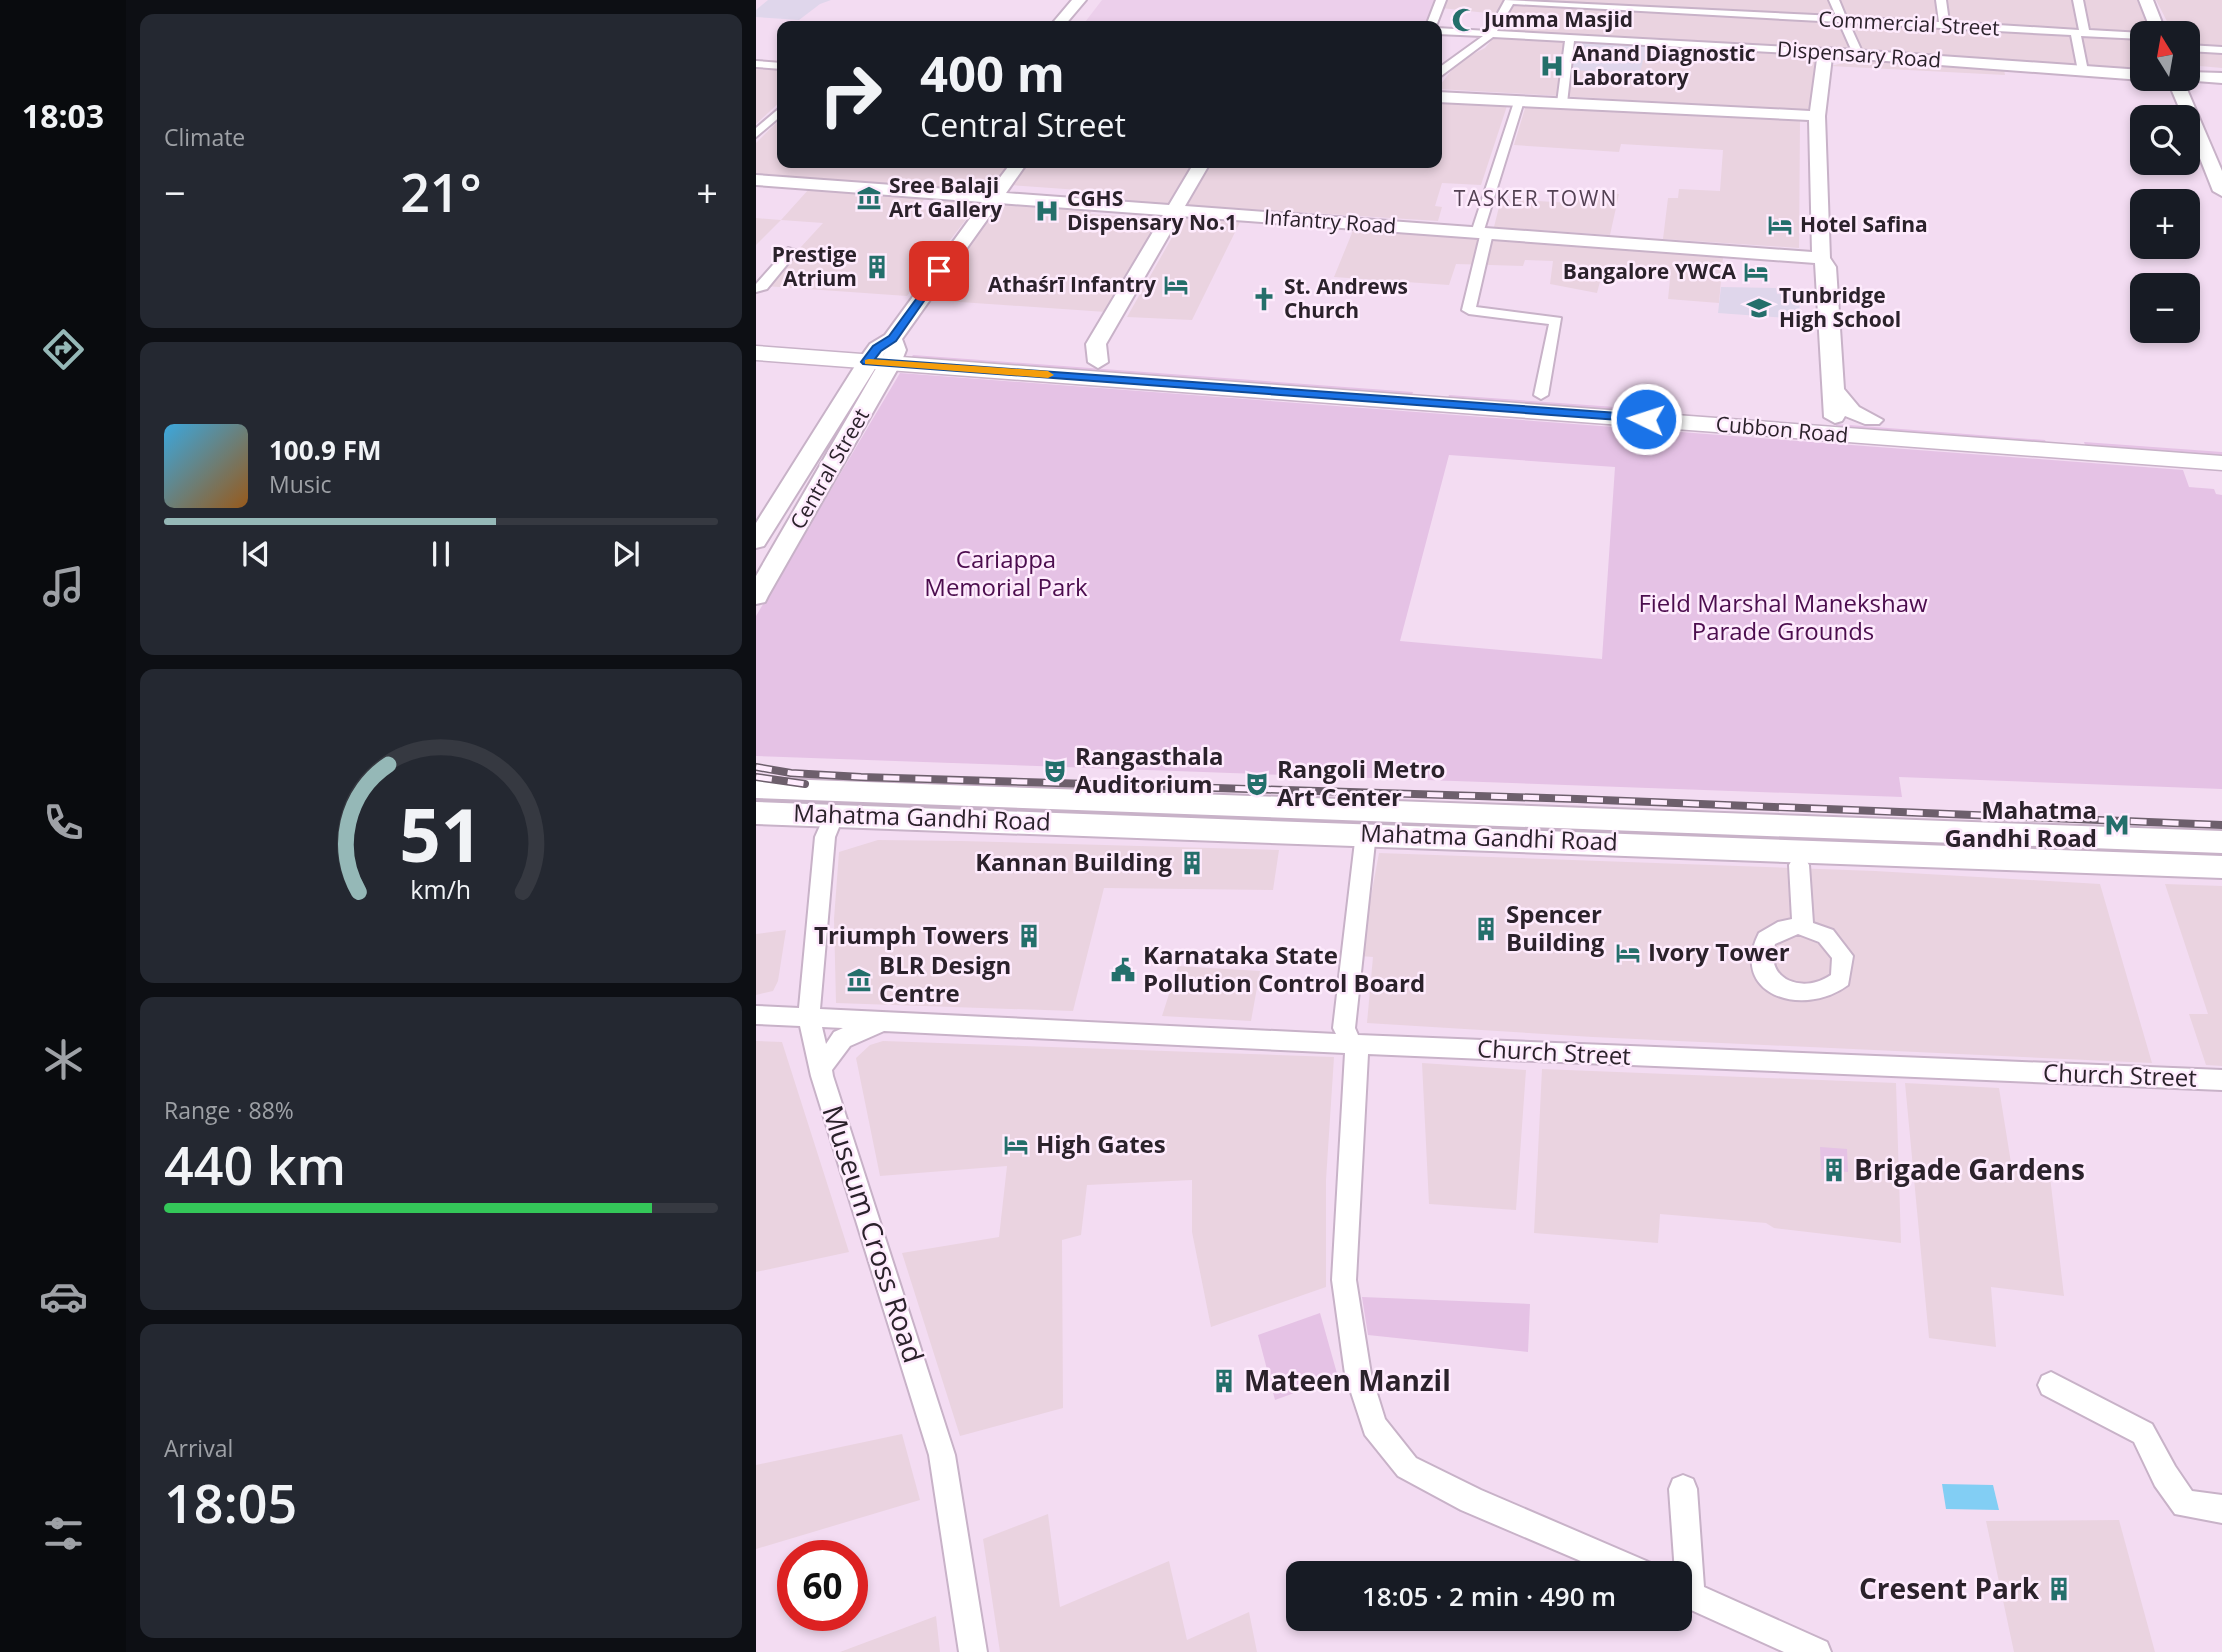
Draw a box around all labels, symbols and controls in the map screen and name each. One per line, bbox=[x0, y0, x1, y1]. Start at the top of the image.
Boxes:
street label: Commercial Street bbox=[1818, 4, 2000, 42]
place label: Jumma Masjid bbox=[1482, 5, 1633, 33]
mosque icon: Jumma Masjid bbox=[1450, 6, 1478, 34]
north arrow bbox=[2130, 21, 2200, 91]
map controls bbox=[2130, 21, 2200, 343]
street label: Dispensary Road bbox=[1776, 34, 1942, 74]
place label: Anand Diagnostic Laboratory bbox=[1572, 39, 1756, 91]
text: 400 m bbox=[920, 40, 1065, 106]
icon: right bbox=[805, 49, 896, 140]
hospital icon: Anand Diagnostic Laboratory bbox=[1538, 52, 1566, 80]
text: 18:03 bbox=[22, 94, 104, 137]
text: Central Street bbox=[920, 103, 1126, 146]
button: search bbox=[2130, 105, 2200, 175]
text: Climate bbox=[164, 121, 245, 153]
text: 21° bbox=[400, 156, 482, 227]
text: − bbox=[164, 166, 186, 218]
text: + bbox=[696, 166, 718, 218]
place label: Sree Balaji Art Gallery bbox=[889, 171, 1002, 223]
museum icon: Sree Balaji Art Gallery bbox=[855, 184, 883, 212]
place label: CGHS Dispensary No.1 bbox=[1067, 184, 1237, 236]
district label: TASKER TOWN bbox=[1454, 184, 1618, 212]
button: + bbox=[2130, 189, 2200, 259]
hospital icon: CGHS Dispensary No.1 bbox=[1033, 197, 1061, 225]
street label: Infantry Road bbox=[1263, 202, 1397, 240]
place label: Hotel Safina bbox=[1800, 210, 1928, 238]
hotel icon: Hotel Safina bbox=[1766, 211, 1794, 239]
place label: Prestige Atrium bbox=[772, 240, 857, 292]
pin bbox=[909, 241, 969, 301]
icon: arrive bbox=[920, 252, 958, 290]
building icon: Prestige Atrium bbox=[863, 253, 891, 281]
place label: Bangalore YWCA bbox=[1563, 257, 1737, 285]
hotel icon: Bangalore YWCA bbox=[1742, 258, 1770, 286]
place label: Athaśrī Infantry bbox=[988, 270, 1156, 298]
hotel icon: Athaśrī Infantry bbox=[1162, 271, 1190, 299]
place label: St. Andrews Church bbox=[1284, 272, 1408, 324]
button: − bbox=[2130, 273, 2200, 343]
place label: Tunbridge High School bbox=[1779, 281, 1901, 333]
church icon: St. Andrews Church bbox=[1250, 285, 1278, 313]
school or university icon: Tunbridge High School bbox=[1745, 294, 1773, 322]
icon: directions bbox=[39, 325, 88, 374]
position arrow bbox=[1609, 382, 1683, 456]
street label: Central Street bbox=[783, 403, 875, 534]
street label: Cubbon Road bbox=[1715, 409, 1849, 449]
text: 100.9 FM bbox=[269, 432, 381, 468]
text: Music bbox=[269, 468, 332, 500]
icon: previous bbox=[237, 535, 275, 573]
icon: pause bbox=[422, 535, 460, 573]
icon: next bbox=[607, 535, 645, 573]
park label: Cariappa Memorial Park bbox=[924, 542, 1088, 603]
icon: music bbox=[39, 562, 88, 611]
park label: Field Marshal Manekshaw Parade Grounds bbox=[1638, 586, 1928, 647]
place label: Rangasthala Auditorium bbox=[1075, 739, 1224, 800]
place label: Rangoli Metro Art Center bbox=[1277, 752, 1445, 813]
theatre icon: Rangasthala Auditorium bbox=[1041, 757, 1069, 785]
theatre icon: Rangoli Metro Art Center bbox=[1243, 770, 1271, 798]
text: 51 bbox=[399, 784, 483, 883]
place label: Mahatma Gandhi Road bbox=[1944, 793, 2097, 854]
street label: Mahatma Gandhi Road bbox=[793, 796, 1051, 837]
icon: phone bbox=[39, 798, 88, 847]
metro station icon: Mahatma Gandhi Road bbox=[2103, 811, 2131, 839]
street label: Mahatma Gandhi Road bbox=[1360, 816, 1618, 857]
place label: Kannan Building bbox=[975, 845, 1172, 878]
building icon: Kannan Building bbox=[1178, 849, 1206, 877]
text: km/h bbox=[411, 872, 471, 906]
place label: Spencer Building bbox=[1506, 897, 1605, 958]
building icon: Spencer Building bbox=[1472, 915, 1500, 943]
place label: Triumph Towers bbox=[814, 918, 1009, 951]
building icon: Triumph Towers bbox=[1015, 922, 1043, 950]
place label: Ivory Tower bbox=[1648, 935, 1790, 968]
place label: Karnataka State Pollution Control Board bbox=[1143, 938, 1425, 999]
hotel icon: Ivory Tower bbox=[1614, 939, 1642, 967]
place label: BLR Design Centre bbox=[879, 948, 1011, 1009]
public building icon: Karnataka State Pollution Control Board bbox=[1109, 956, 1137, 984]
museum icon: BLR Design Centre bbox=[845, 966, 873, 994]
street label: Church Street bbox=[1476, 1031, 1632, 1072]
icon: climate bbox=[39, 1035, 88, 1084]
street label: Church Street bbox=[2043, 1055, 2198, 1094]
text: Range · 88% bbox=[164, 1094, 294, 1126]
street label: Museum Cross Road bbox=[814, 1100, 934, 1367]
place label: High Gates bbox=[1036, 1127, 1166, 1160]
text: 440 km bbox=[164, 1129, 346, 1200]
hotel icon: High Gates bbox=[1002, 1131, 1030, 1159]
place label: Brigade Gardens bbox=[1854, 1150, 2085, 1188]
building icon: Brigade Gardens bbox=[1820, 1156, 1848, 1184]
icon: car bbox=[39, 1272, 88, 1321]
place label: Mateen Manzil bbox=[1244, 1361, 1451, 1399]
building icon: Mateen Manzil bbox=[1210, 1367, 1238, 1395]
text: Arrival bbox=[164, 1432, 233, 1464]
text: 18:05 bbox=[164, 1467, 297, 1538]
icon: filters bbox=[39, 1509, 88, 1558]
speed limit sign: 60 bbox=[777, 1540, 868, 1631]
place label: Cresent Park bbox=[1859, 1569, 2040, 1607]
building icon: Cresent Park bbox=[2045, 1575, 2073, 1603]
text: 18:05 · 2 min · 490 m bbox=[1362, 1578, 1616, 1614]

